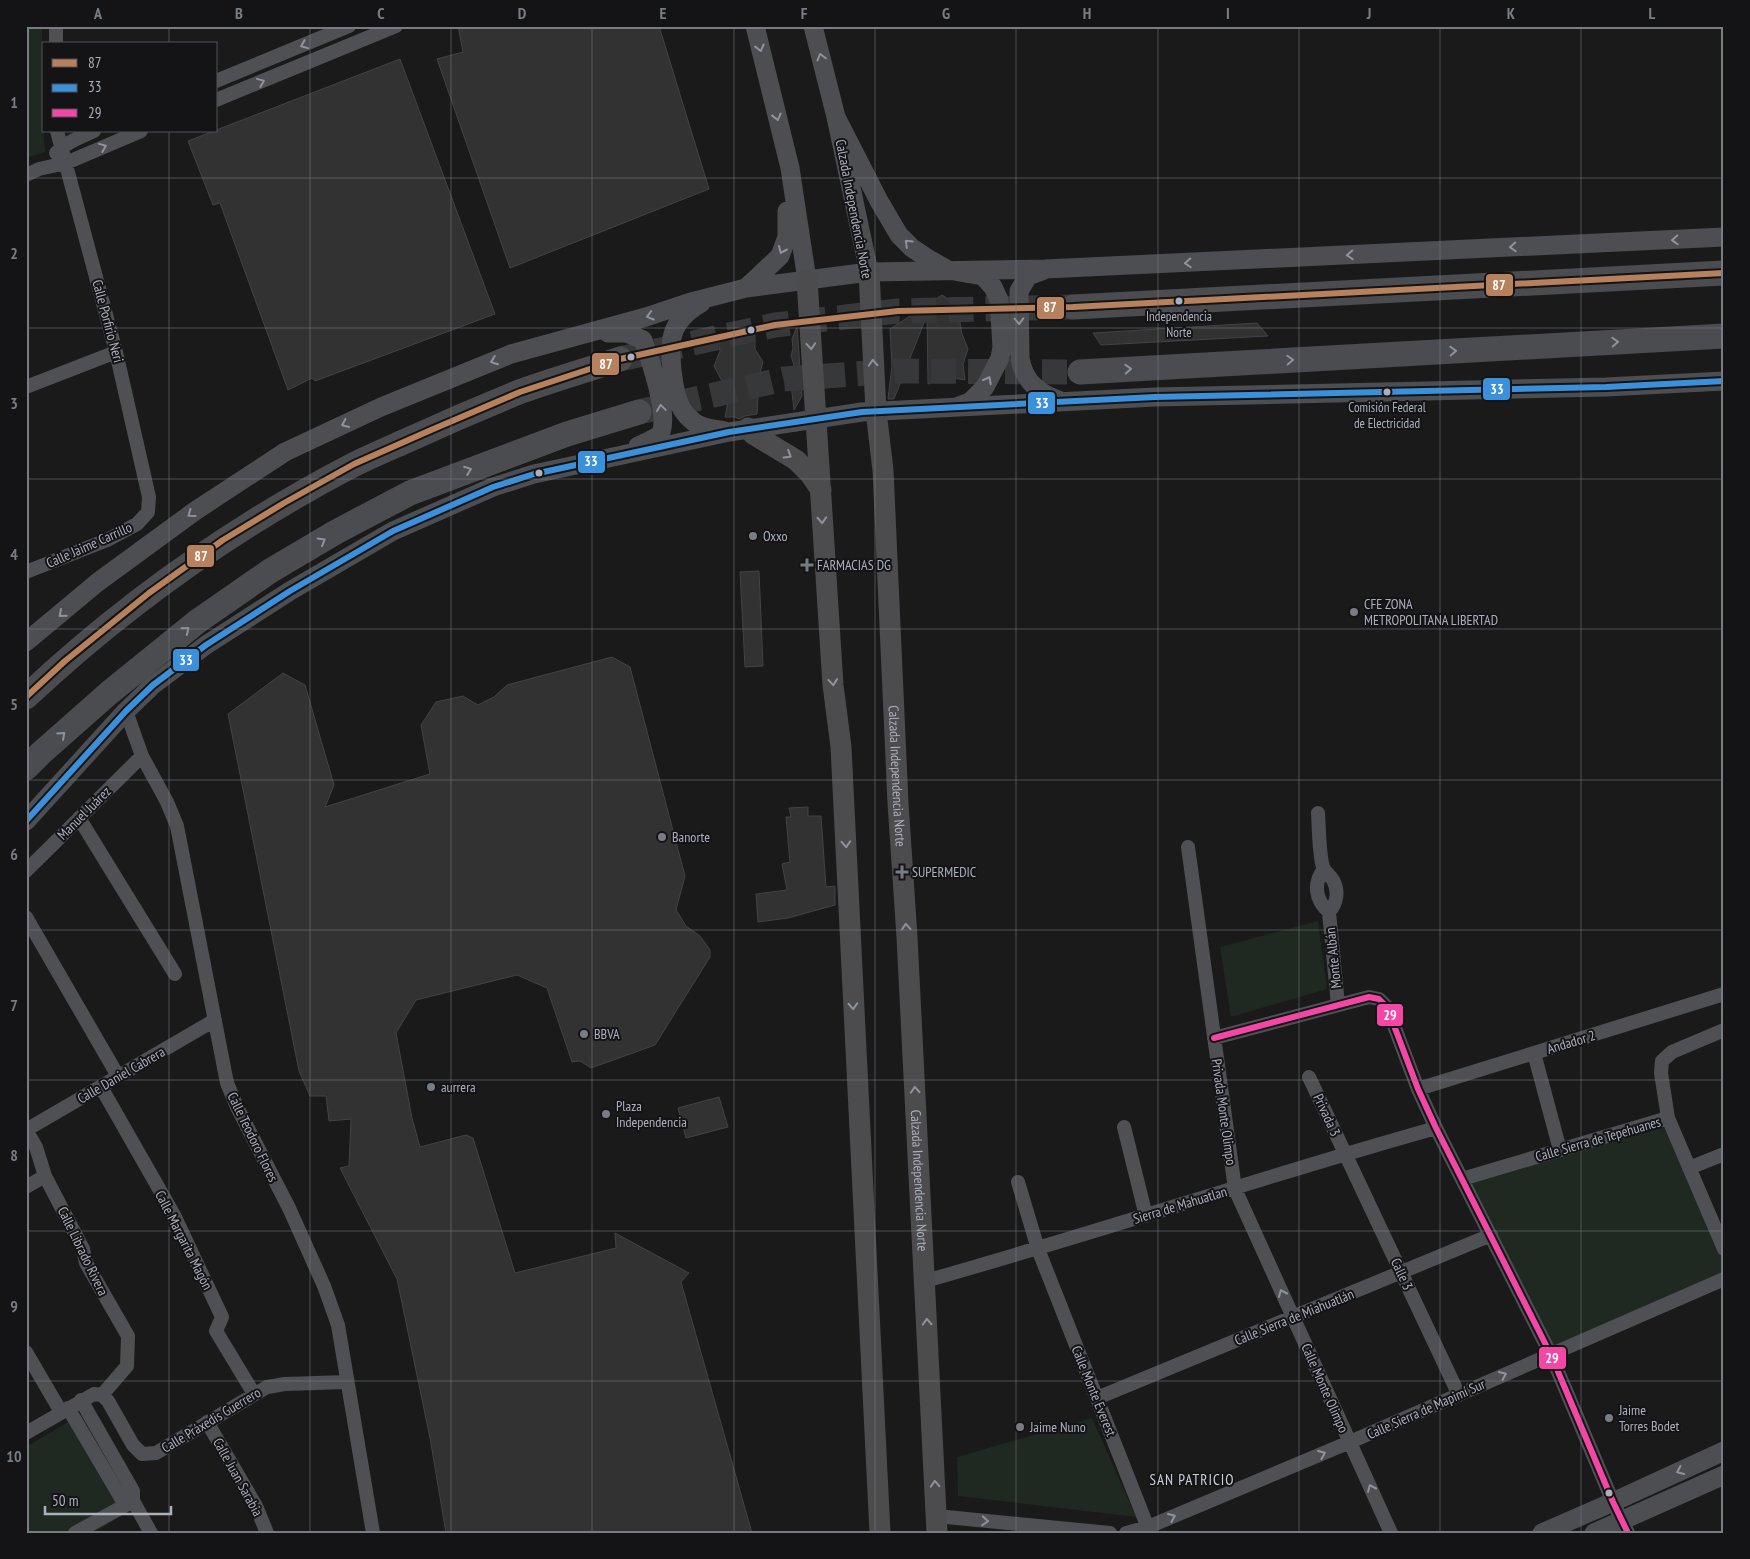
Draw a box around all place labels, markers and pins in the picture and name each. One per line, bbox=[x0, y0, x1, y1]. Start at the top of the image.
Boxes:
marker: Independencia Norte bbox=[1174, 296, 1184, 306]
place label: Independencia Norte bbox=[1146, 308, 1212, 341]
unlabelled marker bbox=[746, 325, 756, 335]
unlabelled marker bbox=[626, 352, 636, 362]
marker: Comisión Federal de Electricidad bbox=[1382, 387, 1392, 397]
place label: Comisión Federal de Electricidad bbox=[1348, 399, 1426, 432]
unlabelled marker bbox=[534, 468, 544, 478]
place label: Oxxo bbox=[763, 527, 788, 545]
marker: Oxxo bbox=[747, 530, 759, 542]
place label: FARMACIAS DG bbox=[817, 556, 891, 574]
marker: FARMACIAS DG bbox=[801, 559, 813, 571]
place label: CFE ZONA METROPOLITANA LIBERTAD bbox=[1364, 595, 1498, 629]
marker: CFE ZONA METROPOLITANA LIBERTAD bbox=[1348, 606, 1360, 618]
place label: Banorte bbox=[672, 828, 710, 846]
marker: Banorte bbox=[656, 831, 668, 843]
place label: SUPERMEDIC bbox=[912, 863, 977, 881]
marker: SUPERMEDIC bbox=[896, 866, 908, 878]
place label: BBVA bbox=[594, 1025, 620, 1043]
marker: BBVA bbox=[578, 1028, 590, 1040]
place label: aurrera bbox=[441, 1078, 476, 1096]
marker: aurrera bbox=[425, 1081, 437, 1093]
place label: Plaza Independencia bbox=[616, 1097, 687, 1131]
marker: Plaza Independencia bbox=[600, 1108, 612, 1120]
place label: Jaime Torres Bodet bbox=[1618, 1401, 1680, 1435]
marker: Jaime Torres Bodet bbox=[1603, 1412, 1615, 1424]
place label: Jaime Nuno bbox=[1029, 1418, 1086, 1436]
marker: Jaime Nuno bbox=[1014, 1421, 1026, 1433]
unlabelled marker bbox=[1604, 1488, 1614, 1498]

